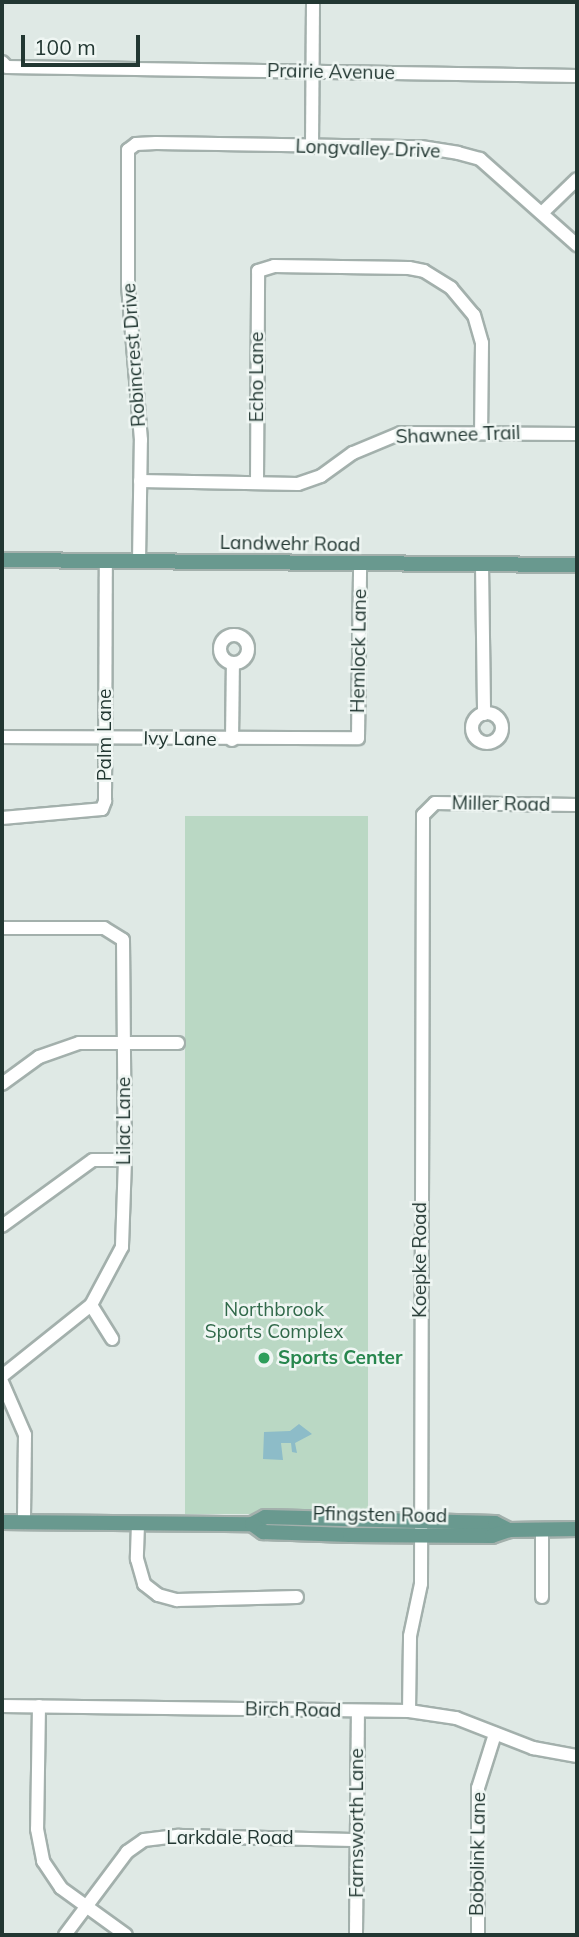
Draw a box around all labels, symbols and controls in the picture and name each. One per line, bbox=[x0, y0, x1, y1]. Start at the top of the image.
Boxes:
scale bar bbox=[24, 21, 144, 65]
text: 100 m bbox=[34, 34, 96, 60]
street label: Prairie Avenue bbox=[267, 59, 395, 85]
street label: Longvalley Drive bbox=[295, 135, 441, 163]
street label: Robincrest Drive bbox=[118, 282, 150, 428]
street label: Echo Lane bbox=[246, 332, 268, 422]
street label: Shawnee Trail bbox=[395, 421, 521, 449]
street label: Landwehr Road bbox=[220, 531, 360, 557]
street label: Hemlock Lane bbox=[347, 589, 371, 713]
street label: Palm Lane bbox=[94, 689, 116, 781]
street label: Ivy Lane bbox=[143, 727, 217, 751]
street label: Miller Road bbox=[451, 792, 551, 816]
street label: Lilac Lane bbox=[113, 1077, 135, 1165]
street label: Koepke Road bbox=[409, 1202, 431, 1318]
park label: Northbrook Sports Complex bbox=[205, 1299, 343, 1343]
place label: Sports Center bbox=[278, 1347, 402, 1369]
marker: Sports Center bbox=[256, 1350, 272, 1366]
street label: Pfingsten Road bbox=[312, 1502, 448, 1528]
street label: Birch Road bbox=[245, 1698, 341, 1722]
street label: Farnsworth Lane bbox=[346, 1748, 368, 1898]
street label: Bobolink Lane bbox=[466, 1792, 490, 1916]
street label: Larkdale Road bbox=[166, 1827, 294, 1849]

